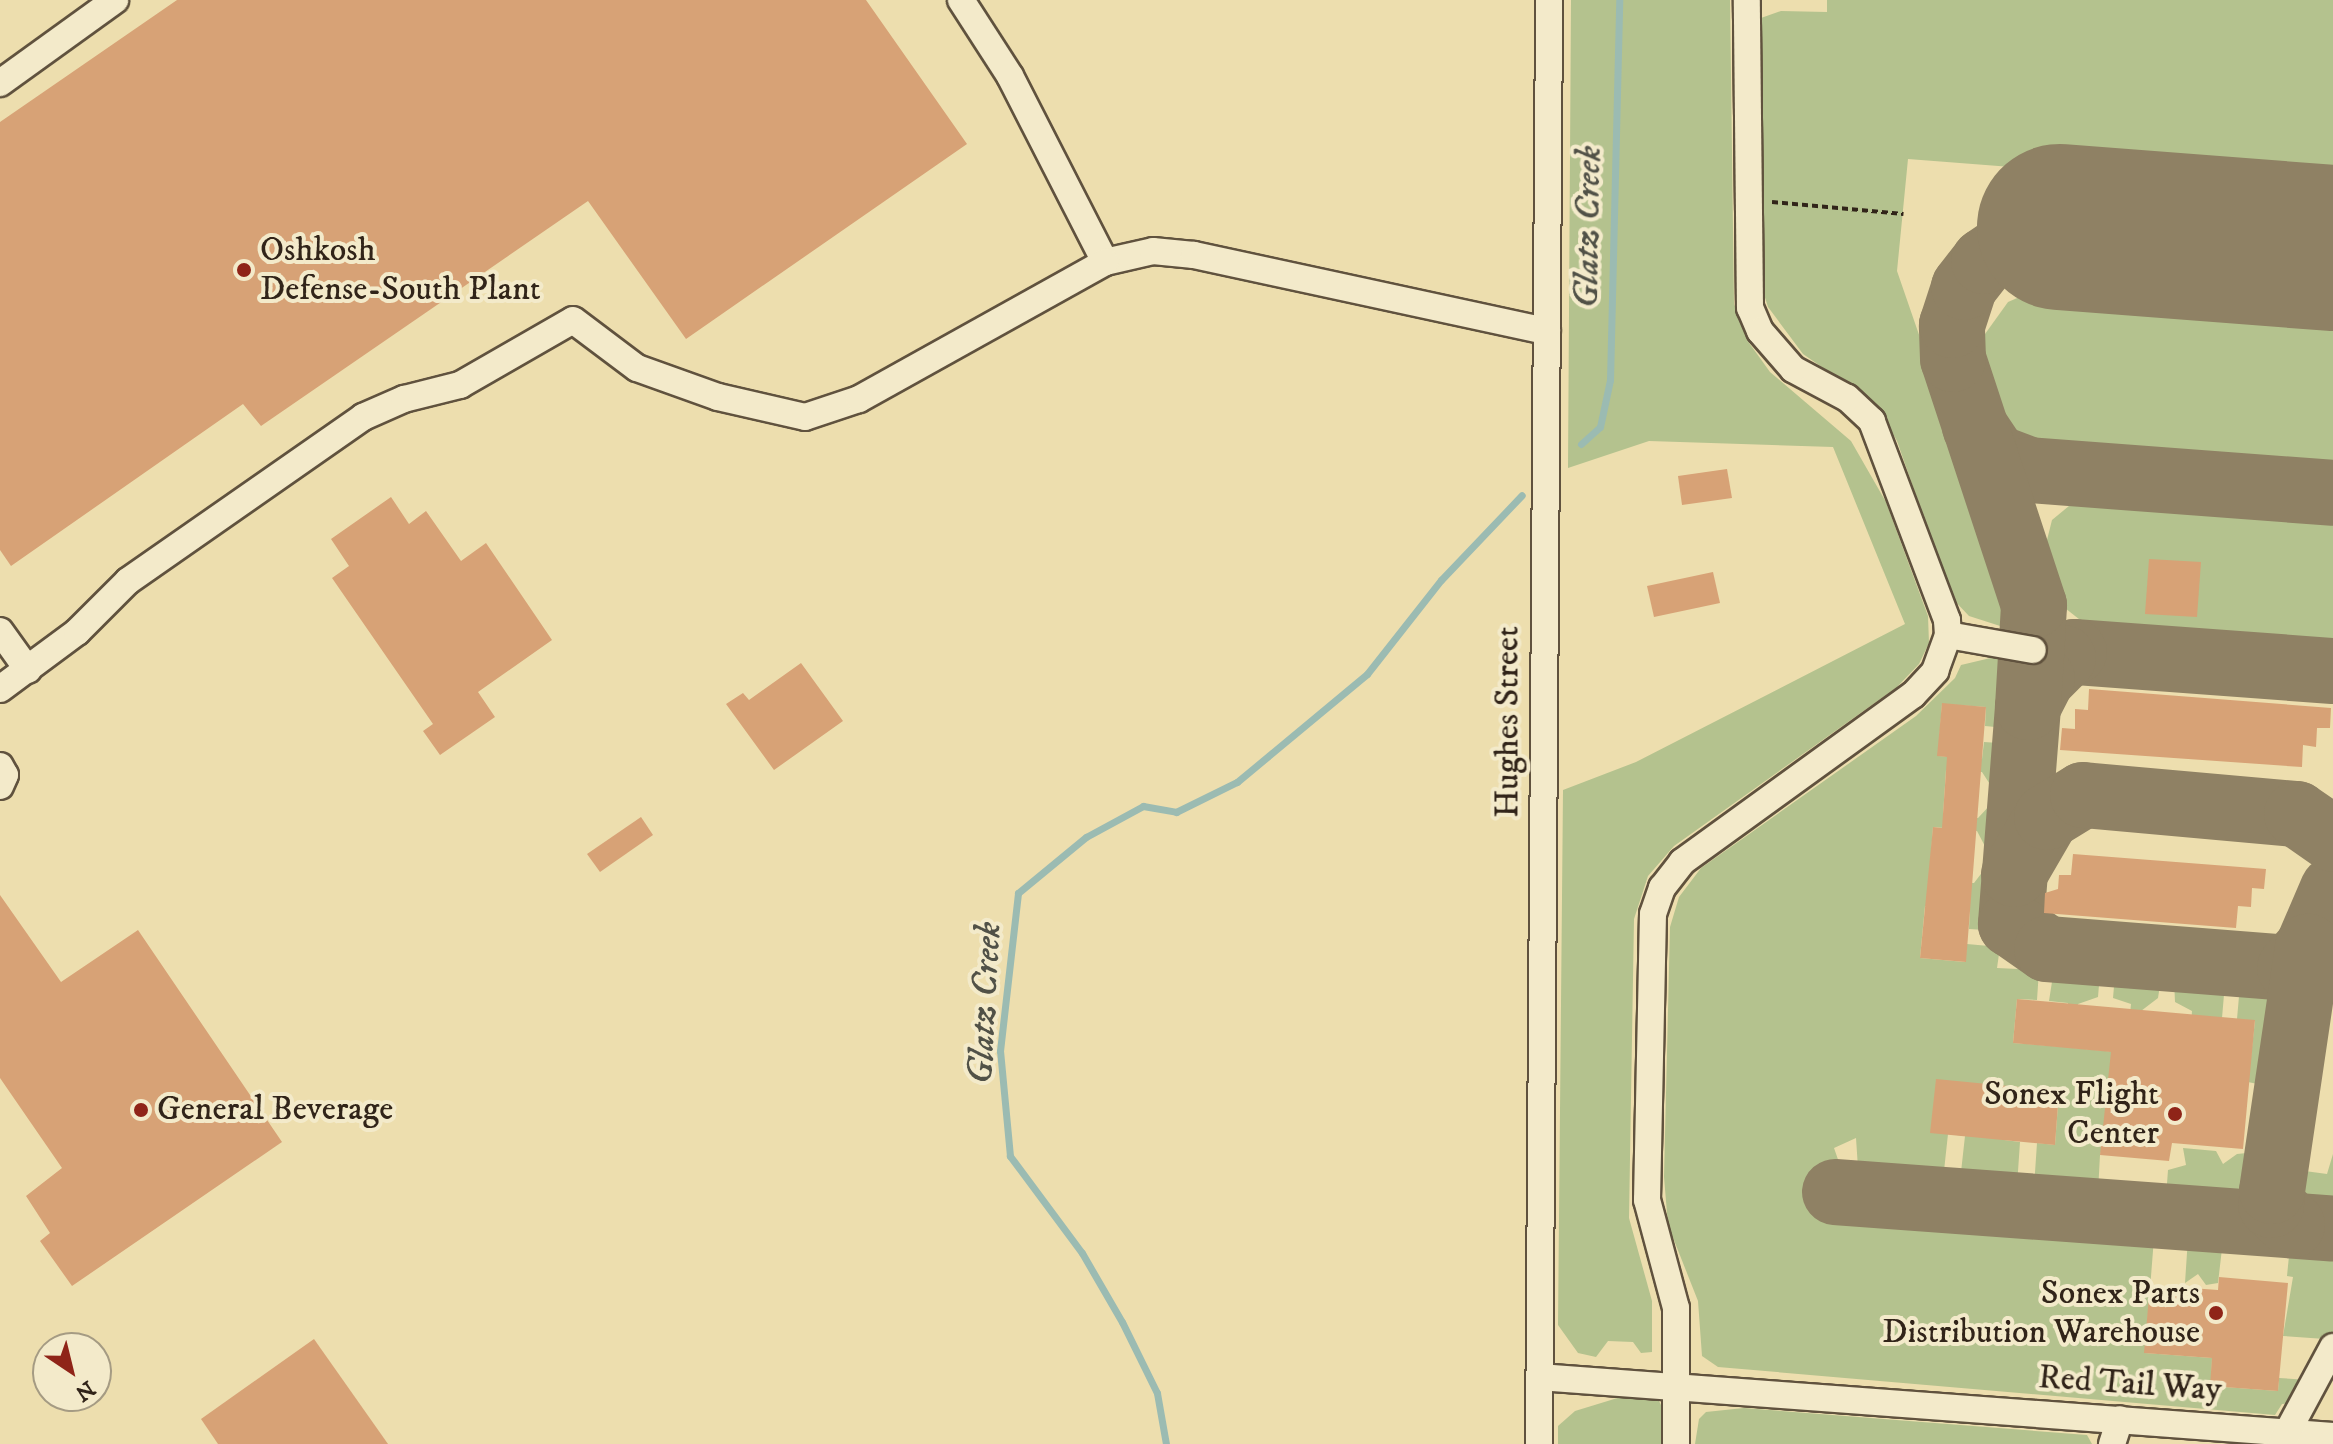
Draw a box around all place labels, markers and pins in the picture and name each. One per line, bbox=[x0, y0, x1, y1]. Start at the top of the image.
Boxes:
place label: Oshkosh Defense-South Plant bbox=[260, 230, 541, 310]
marker: Oshkosh Defense-South Plant bbox=[235, 261, 253, 279]
place label: Sonex Flight Center bbox=[1984, 1074, 2159, 1154]
place label: General Beverage bbox=[157, 1090, 393, 1130]
marker: General Beverage bbox=[132, 1101, 150, 1119]
marker: Sonex Flight Center bbox=[2166, 1105, 2184, 1123]
place label: Sonex Parts Distribution Warehouse bbox=[1882, 1273, 2200, 1352]
marker: Sonex Parts Distribution Warehouse bbox=[2207, 1304, 2225, 1322]

